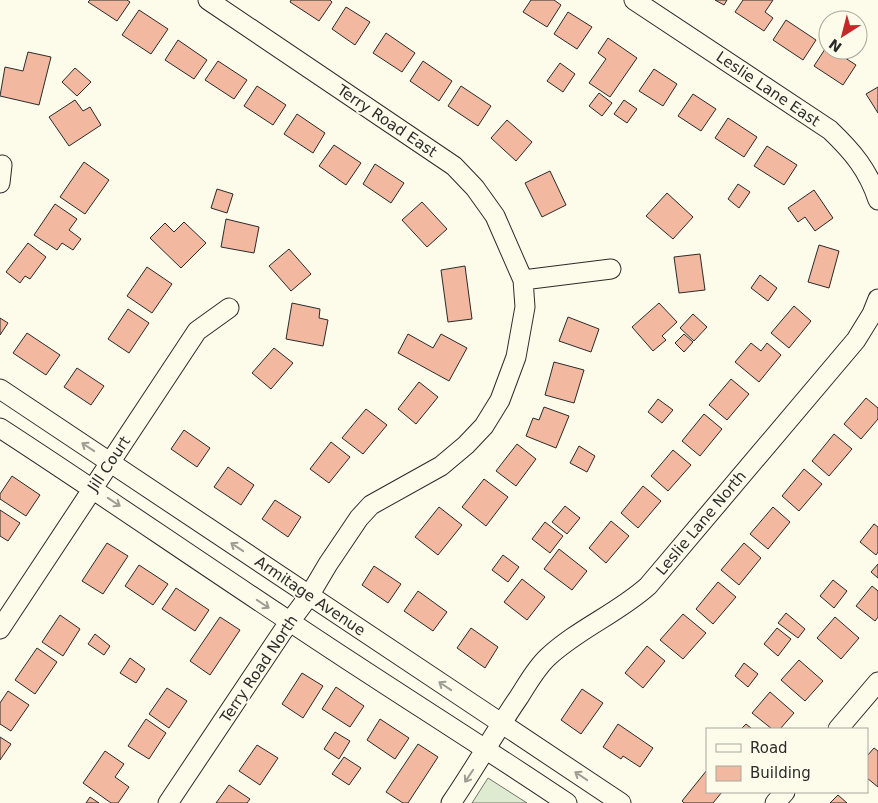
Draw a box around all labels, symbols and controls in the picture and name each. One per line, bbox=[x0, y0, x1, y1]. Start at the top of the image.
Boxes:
north arrow bbox=[818, 10, 868, 60]
text: N bbox=[826, 36, 845, 55]
street label: Leslie Lane East bbox=[713, 48, 823, 130]
street label: Terry Road East bbox=[333, 80, 440, 161]
street label: Jill Court bbox=[83, 433, 134, 496]
one-way arrow bbox=[81, 442, 95, 452]
street label: Leslie Lane North bbox=[652, 467, 750, 579]
one-way arrow bbox=[107, 497, 121, 507]
one-way arrow bbox=[231, 542, 245, 552]
street label: Armitage Avenue bbox=[251, 552, 369, 640]
one-way arrow bbox=[256, 598, 270, 609]
street label: Terry Road North bbox=[216, 612, 302, 727]
one-way arrow bbox=[439, 681, 453, 691]
legend bbox=[706, 728, 868, 793]
text: Road bbox=[750, 739, 788, 757]
text: Building bbox=[750, 764, 811, 782]
one-way arrow bbox=[464, 769, 474, 783]
one-way arrow bbox=[574, 771, 588, 781]

